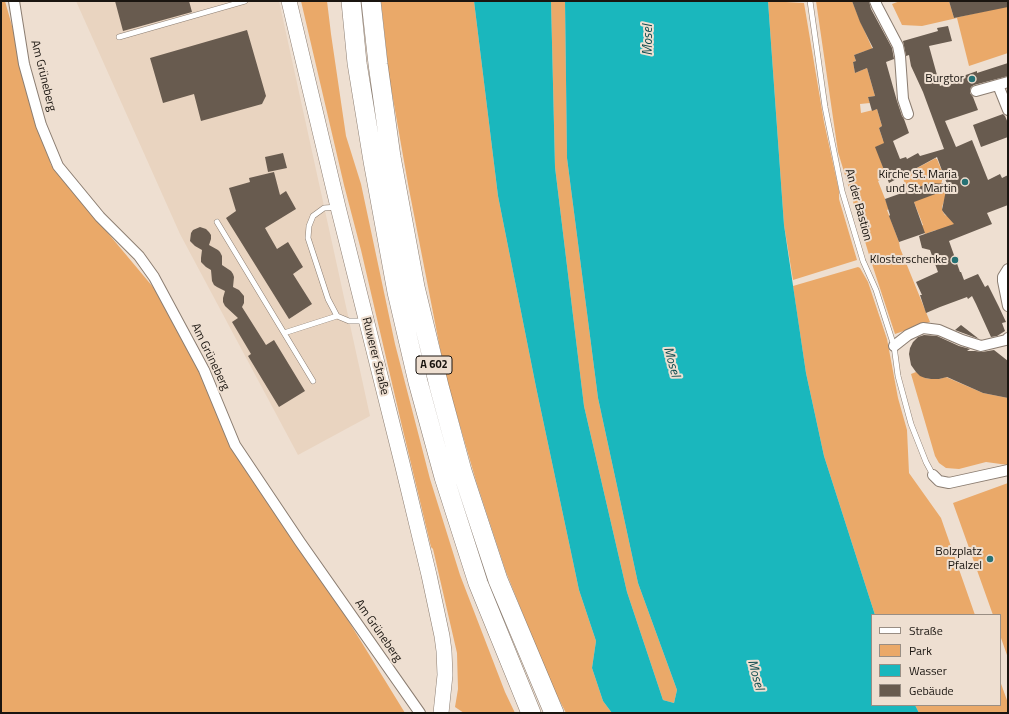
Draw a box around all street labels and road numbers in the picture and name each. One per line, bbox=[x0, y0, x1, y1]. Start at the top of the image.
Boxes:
street label: Am Grüneberg bbox=[27, 39, 59, 113]
street label: An der Bastion bbox=[841, 167, 875, 243]
street label: Ruwerer Straße bbox=[358, 316, 392, 396]
street label: Am Grüneberg bbox=[188, 321, 232, 393]
road number: A 602 bbox=[416, 356, 452, 374]
street label: Am Grüneberg bbox=[351, 597, 405, 665]

